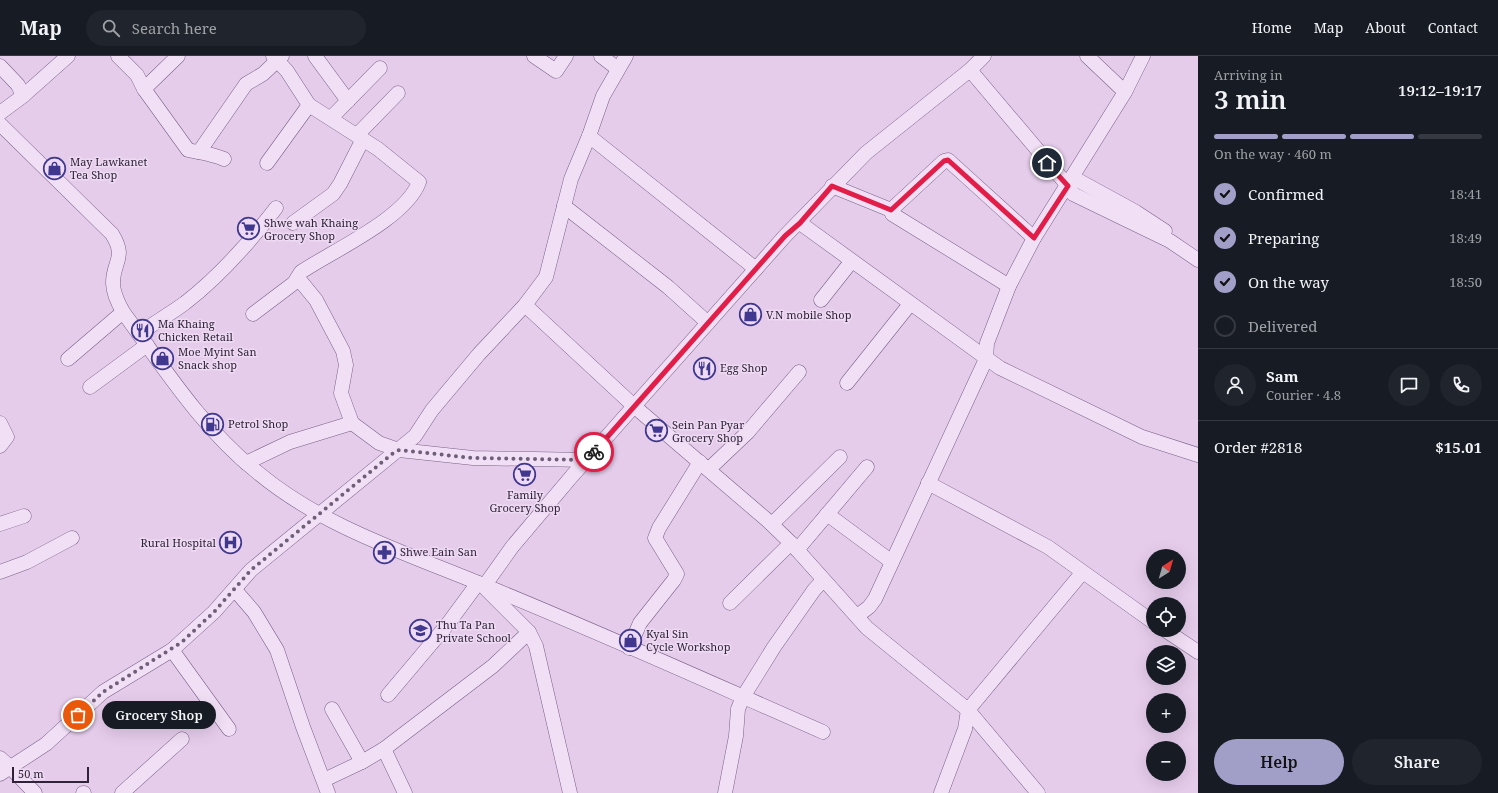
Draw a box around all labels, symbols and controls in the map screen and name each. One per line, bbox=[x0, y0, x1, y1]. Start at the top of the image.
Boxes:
search box bbox=[86, 10, 366, 46]
text: Map bbox=[20, 15, 62, 41]
icon: search bbox=[100, 17, 122, 39]
text: Search here bbox=[132, 18, 217, 38]
text: Home bbox=[1252, 18, 1292, 37]
text: Map bbox=[1314, 18, 1343, 37]
text: About bbox=[1365, 18, 1406, 37]
text: Contact bbox=[1428, 18, 1478, 37]
text: Arriving in bbox=[1214, 66, 1283, 84]
text: 19:12–19:17 bbox=[1398, 80, 1482, 100]
text: 3 min bbox=[1214, 81, 1287, 117]
text: On the way · 460 m bbox=[1214, 145, 1332, 163]
pin bbox=[1030, 146, 1064, 180]
icon: home bbox=[1036, 152, 1058, 174]
place label: May Lawkanet Tea Shop bbox=[70, 154, 148, 182]
shop icon: May Lawkanet Tea Shop bbox=[41, 155, 67, 181]
icon: check bbox=[1214, 183, 1236, 205]
text: Confirmed bbox=[1248, 184, 1324, 204]
text: 18:41 bbox=[1449, 185, 1482, 203]
place label: Shwe wah Khaing Grocery Shop bbox=[264, 215, 358, 243]
supermarket icon: Shwe wah Khaing Grocery Shop bbox=[236, 216, 262, 242]
icon: check bbox=[1214, 227, 1236, 249]
text: Preparing bbox=[1248, 228, 1319, 248]
text: 18:49 bbox=[1449, 229, 1482, 247]
icon: check bbox=[1214, 271, 1236, 293]
text: On the way bbox=[1248, 272, 1329, 292]
text: 18:50 bbox=[1449, 273, 1482, 291]
shop icon: V.N mobile Shop bbox=[738, 302, 764, 328]
place label: V.N mobile Shop bbox=[766, 307, 852, 322]
place label: Ma Khaing Chicken Retail bbox=[158, 316, 233, 344]
text: Delivered bbox=[1248, 316, 1317, 336]
restaurant icon: Ma Khaing Chicken Retail bbox=[129, 317, 155, 343]
place label: Moe Myint San Snack shop bbox=[178, 344, 257, 372]
shop icon: Moe Myint San Snack shop bbox=[149, 345, 175, 371]
restaurant icon: Egg Shop bbox=[691, 355, 717, 381]
place label: Egg Shop bbox=[720, 360, 768, 375]
button: person bbox=[1214, 364, 1256, 406]
button: chat bbox=[1388, 364, 1430, 406]
button: phone bbox=[1440, 364, 1482, 406]
text: Sam bbox=[1266, 366, 1298, 386]
text: Courier · 4.8 bbox=[1266, 386, 1341, 404]
fuel station icon: Petrol Shop bbox=[200, 411, 226, 437]
place label: Petrol Shop bbox=[228, 416, 289, 431]
place label: Sein Pan Pyar Grocery Shop bbox=[672, 417, 745, 445]
supermarket icon: Sein Pan Pyar Grocery Shop bbox=[644, 418, 670, 444]
courier bbox=[574, 432, 614, 472]
text: Order #2818 bbox=[1214, 437, 1302, 457]
text: $15.01 bbox=[1435, 437, 1482, 457]
icon: bike bbox=[583, 441, 605, 463]
supermarket icon: Family Grocery Shop bbox=[512, 462, 538, 488]
place label: Family Grocery Shop bbox=[489, 487, 561, 515]
hospital icon: Rural Hospital bbox=[218, 530, 244, 556]
place label: Rural Hospital bbox=[141, 535, 217, 550]
pharmacy icon: Shwe Eain San bbox=[372, 539, 398, 565]
place label: Shwe Eain San bbox=[400, 544, 477, 559]
north arrow bbox=[1146, 549, 1186, 589]
map controls bbox=[1146, 549, 1186, 781]
button: locate bbox=[1146, 597, 1186, 637]
place label: Thu Ta Pan Private School bbox=[436, 617, 512, 645]
school or university icon: Thu Ta Pan Private School bbox=[408, 618, 434, 644]
place label: Kyal Sin Cycle Workshop bbox=[646, 626, 731, 654]
shop icon: Kyal Sin Cycle Workshop bbox=[618, 627, 644, 653]
button: layers bbox=[1146, 645, 1186, 685]
button: + bbox=[1146, 693, 1186, 733]
pin bbox=[61, 698, 95, 732]
callout: Grocery Shop bbox=[102, 701, 216, 729]
icon: bag bbox=[67, 704, 89, 726]
text: Grocery Shop bbox=[115, 706, 203, 724]
button: Help bbox=[1214, 739, 1344, 785]
button: Share bbox=[1352, 739, 1482, 785]
button: − bbox=[1146, 741, 1186, 781]
scale bar bbox=[12, 765, 89, 784]
text: 50 m bbox=[18, 766, 44, 781]

